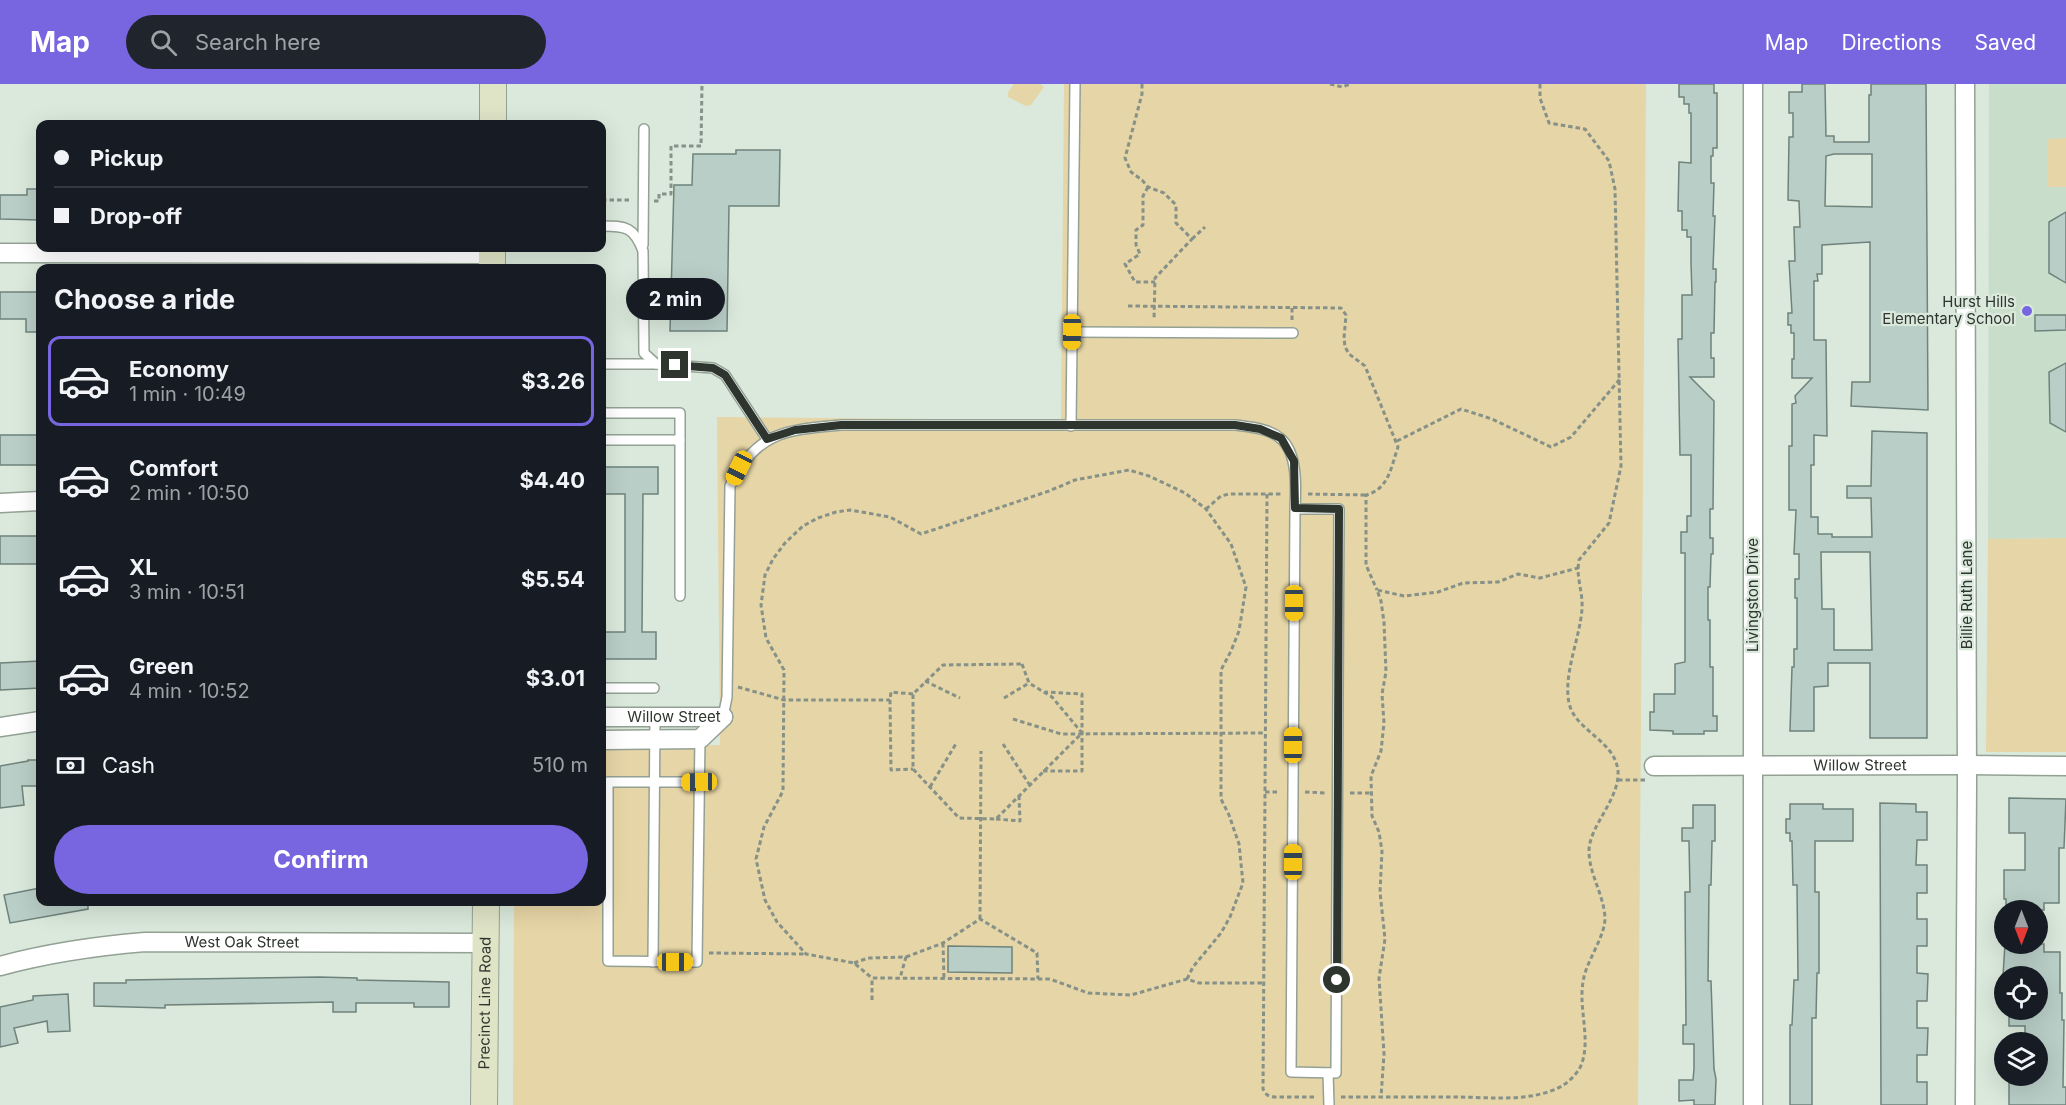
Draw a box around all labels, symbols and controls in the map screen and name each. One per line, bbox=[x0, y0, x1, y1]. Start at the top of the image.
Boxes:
search box bbox=[126, 15, 546, 69]
text: Map bbox=[30, 25, 90, 59]
icon: search bbox=[147, 26, 180, 59]
text: Search here bbox=[195, 29, 321, 55]
text: Map bbox=[1765, 30, 1808, 55]
text: Directions bbox=[1841, 30, 1942, 55]
text: Saved bbox=[1975, 30, 2036, 55]
text: Pickup bbox=[90, 145, 164, 171]
text: Drop-off bbox=[90, 203, 182, 229]
callout: 2 min bbox=[626, 278, 724, 320]
text: Choose a ride bbox=[54, 283, 235, 316]
text: 2 min bbox=[649, 287, 702, 311]
place label: Hurst Hills Elementary School bbox=[1882, 292, 2015, 328]
marker: Hurst Hills Elementary School bbox=[2020, 304, 2034, 318]
car bbox=[1063, 314, 1081, 350]
route end bbox=[661, 351, 688, 378]
icon: car bbox=[57, 354, 111, 408]
text: Economy bbox=[129, 356, 229, 382]
text: $3.26 bbox=[521, 368, 585, 394]
text: 1 min · 10:49 bbox=[129, 382, 246, 406]
car bbox=[723, 448, 755, 488]
icon: car bbox=[57, 453, 111, 507]
text: Comfort bbox=[129, 455, 218, 481]
text: $4.40 bbox=[519, 467, 585, 493]
text: 2 min · 10:50 bbox=[129, 481, 249, 505]
street label: Livingston Drive bbox=[1743, 538, 1762, 652]
street label: Billie Ruth Lane bbox=[1957, 541, 1976, 649]
icon: car bbox=[57, 552, 111, 606]
text: XL bbox=[129, 554, 158, 580]
text: $5.54 bbox=[521, 566, 585, 592]
text: 3 min · 10:51 bbox=[129, 580, 245, 604]
car bbox=[1285, 585, 1303, 621]
icon: car bbox=[57, 651, 111, 705]
text: Green bbox=[129, 653, 194, 679]
text: $3.01 bbox=[526, 665, 585, 691]
text: 4 min · 10:52 bbox=[129, 679, 250, 703]
street label: Willow Street bbox=[627, 707, 721, 726]
car bbox=[1284, 727, 1302, 763]
icon: cash bbox=[54, 749, 87, 782]
text: Cash bbox=[102, 752, 155, 778]
text: 510 m bbox=[532, 753, 588, 777]
street label: Willow Street bbox=[1813, 755, 1907, 774]
car bbox=[681, 773, 717, 791]
button: Confirm bbox=[54, 825, 588, 894]
car bbox=[1284, 844, 1302, 880]
north arrow bbox=[1994, 900, 2048, 954]
map controls bbox=[1994, 900, 2048, 1086]
street label: West Oak Street bbox=[185, 932, 299, 951]
street label: Precinct Line Road bbox=[474, 937, 495, 1069]
car bbox=[657, 953, 693, 971]
route start bbox=[1323, 966, 1350, 993]
button: locate bbox=[1994, 966, 2048, 1020]
button: layers bbox=[1994, 1032, 2048, 1086]

